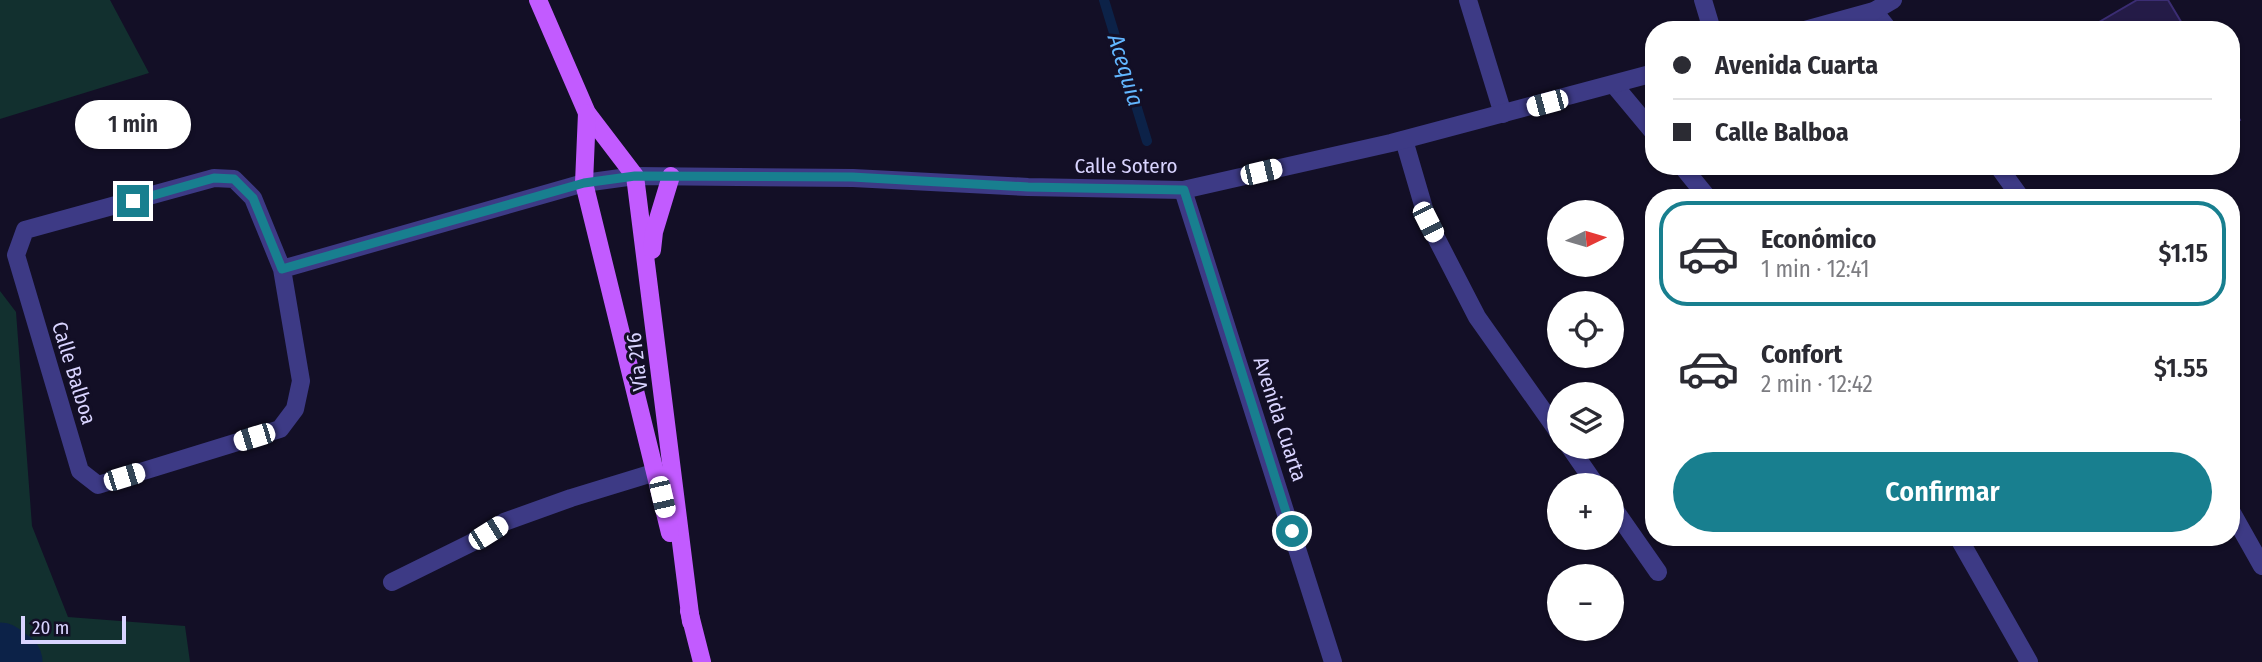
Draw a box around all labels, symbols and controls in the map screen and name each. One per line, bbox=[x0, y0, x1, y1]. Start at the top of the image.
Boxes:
water label: Acequia bbox=[1102, 30, 1150, 109]
text: Avenida Cuarta bbox=[1715, 50, 1878, 81]
car bbox=[1524, 87, 1571, 119]
callout: 1 min bbox=[75, 100, 191, 148]
text: 1 min bbox=[108, 110, 158, 138]
text: Calle Balboa bbox=[1715, 117, 1849, 148]
street label: Calle Sotero bbox=[1074, 153, 1178, 179]
car bbox=[1239, 157, 1284, 187]
route end bbox=[117, 185, 149, 217]
car bbox=[1410, 199, 1447, 245]
north arrow bbox=[1547, 200, 1624, 276]
map controls bbox=[1547, 200, 1624, 641]
icon: car bbox=[1677, 222, 1740, 285]
text: Económico bbox=[1761, 224, 1876, 255]
text: $1.15 bbox=[2159, 238, 2208, 269]
text: 1 min · 12:41 bbox=[1761, 255, 1869, 283]
button: locate bbox=[1547, 291, 1624, 368]
street label: Calle Balboa bbox=[46, 318, 102, 428]
street label: Vía 216 bbox=[621, 331, 653, 393]
icon: car bbox=[1677, 337, 1740, 400]
text: Confort bbox=[1761, 339, 1842, 370]
street label: Avenida Cuarta bbox=[1248, 353, 1312, 485]
text: $1.55 bbox=[2154, 353, 2208, 384]
text: 2 min · 12:42 bbox=[1761, 370, 1873, 398]
button: layers bbox=[1547, 382, 1624, 459]
car bbox=[231, 421, 278, 453]
button: Confirmar bbox=[1673, 452, 2212, 532]
car bbox=[101, 461, 148, 493]
button: + bbox=[1547, 473, 1624, 550]
car bbox=[648, 474, 677, 520]
car bbox=[465, 513, 512, 553]
route start bbox=[1276, 515, 1308, 547]
button: − bbox=[1547, 564, 1624, 641]
scale bar bbox=[21, 613, 126, 645]
text: 20 m bbox=[32, 616, 69, 639]

